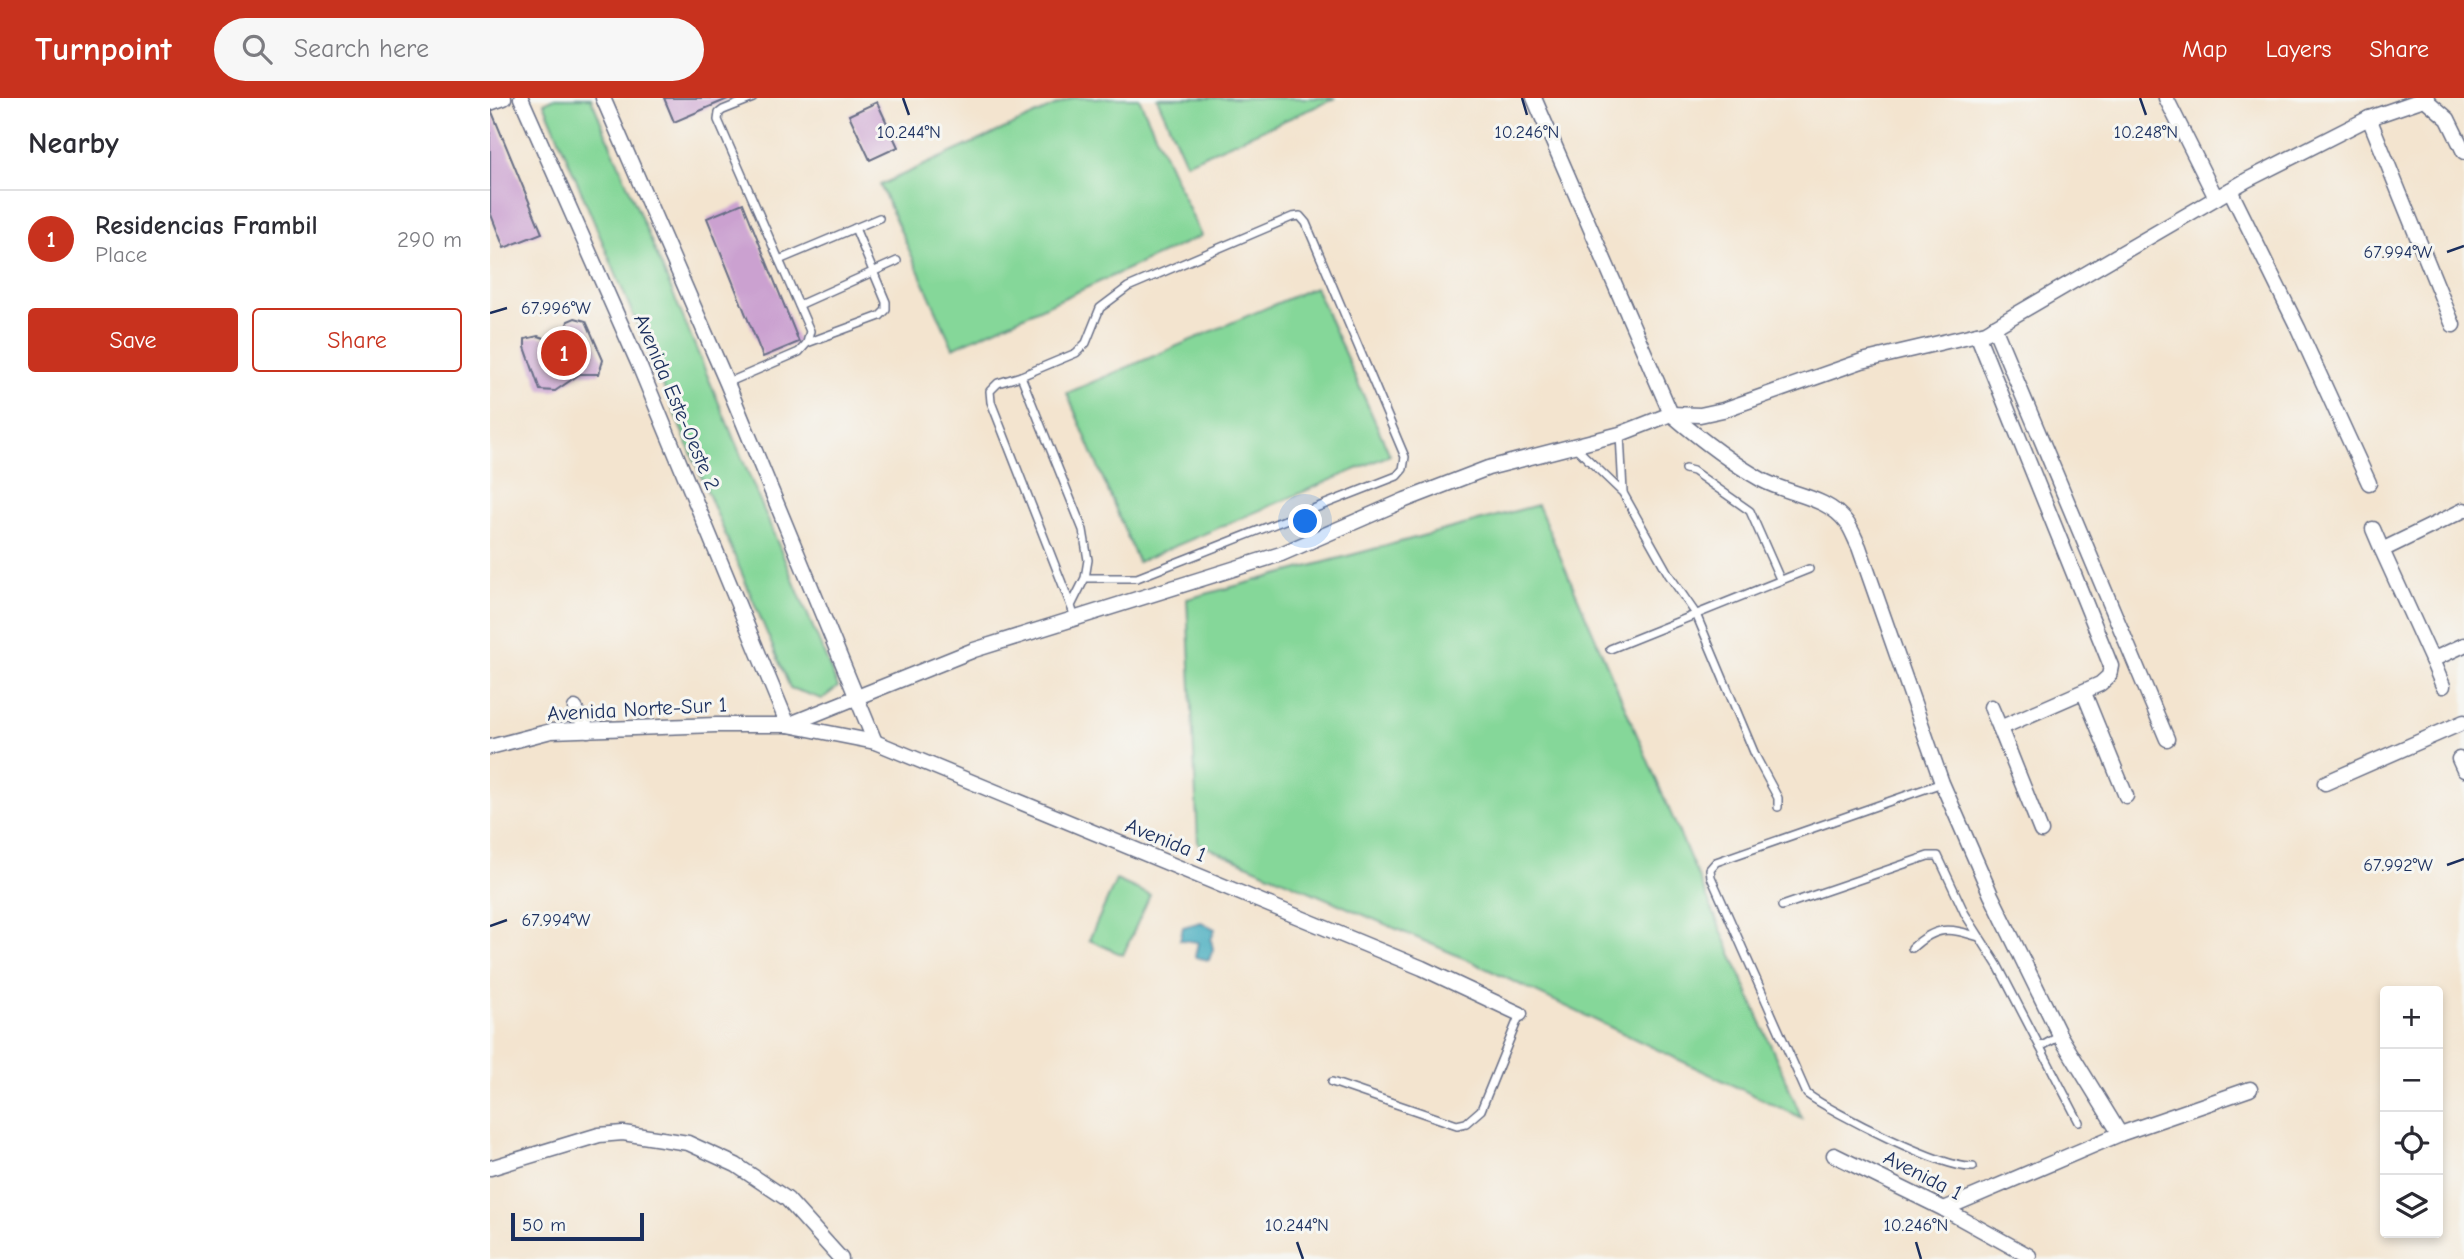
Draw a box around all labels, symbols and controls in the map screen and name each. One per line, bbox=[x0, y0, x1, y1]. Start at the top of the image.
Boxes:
search box bbox=[214, 18, 704, 81]
text: Turnpoint bbox=[35, 30, 172, 68]
icon: search bbox=[238, 30, 276, 68]
text: Search here bbox=[294, 34, 429, 64]
text: Map bbox=[2182, 35, 2228, 63]
text: Layers bbox=[2266, 35, 2331, 63]
text: Share bbox=[2369, 35, 2429, 63]
text: 10.244°N bbox=[877, 122, 941, 143]
text: 10.246°N bbox=[1495, 122, 1559, 143]
text: 10.248°N bbox=[2114, 122, 2178, 143]
text: Nearby bbox=[28, 126, 119, 161]
text: Residencias Frambil bbox=[95, 211, 318, 241]
text: 1 bbox=[46, 226, 56, 253]
text: 290 m bbox=[397, 226, 462, 253]
text: Place bbox=[95, 241, 147, 268]
text: 67.994°W bbox=[2364, 242, 2433, 263]
text: 67.996°W bbox=[521, 298, 591, 319]
button: Save bbox=[28, 308, 238, 372]
button: Share bbox=[252, 308, 462, 372]
street label: Avenida Este-Oeste 2 bbox=[629, 310, 725, 494]
pin: 1 bbox=[541, 327, 587, 379]
your location bbox=[1288, 504, 1322, 538]
street label: Avenida Norte-Sur 1 bbox=[546, 692, 728, 726]
street label: Avenida 1 bbox=[1122, 813, 1210, 867]
text: 67.992°W bbox=[2363, 855, 2433, 876]
text: 67.994°W bbox=[522, 910, 591, 931]
map controls bbox=[2380, 986, 2443, 1238]
button: + bbox=[2380, 986, 2443, 1049]
button: − bbox=[2380, 1049, 2443, 1112]
button: locate bbox=[2380, 1112, 2443, 1175]
street label: Avenida 1 bbox=[1880, 1145, 1966, 1205]
button: layers bbox=[2380, 1175, 2443, 1238]
scale bar bbox=[511, 1210, 644, 1242]
text: 50 m bbox=[522, 1214, 566, 1236]
text: 10.244°N bbox=[1265, 1215, 1329, 1236]
text: 10.246°N bbox=[1884, 1215, 1948, 1236]

